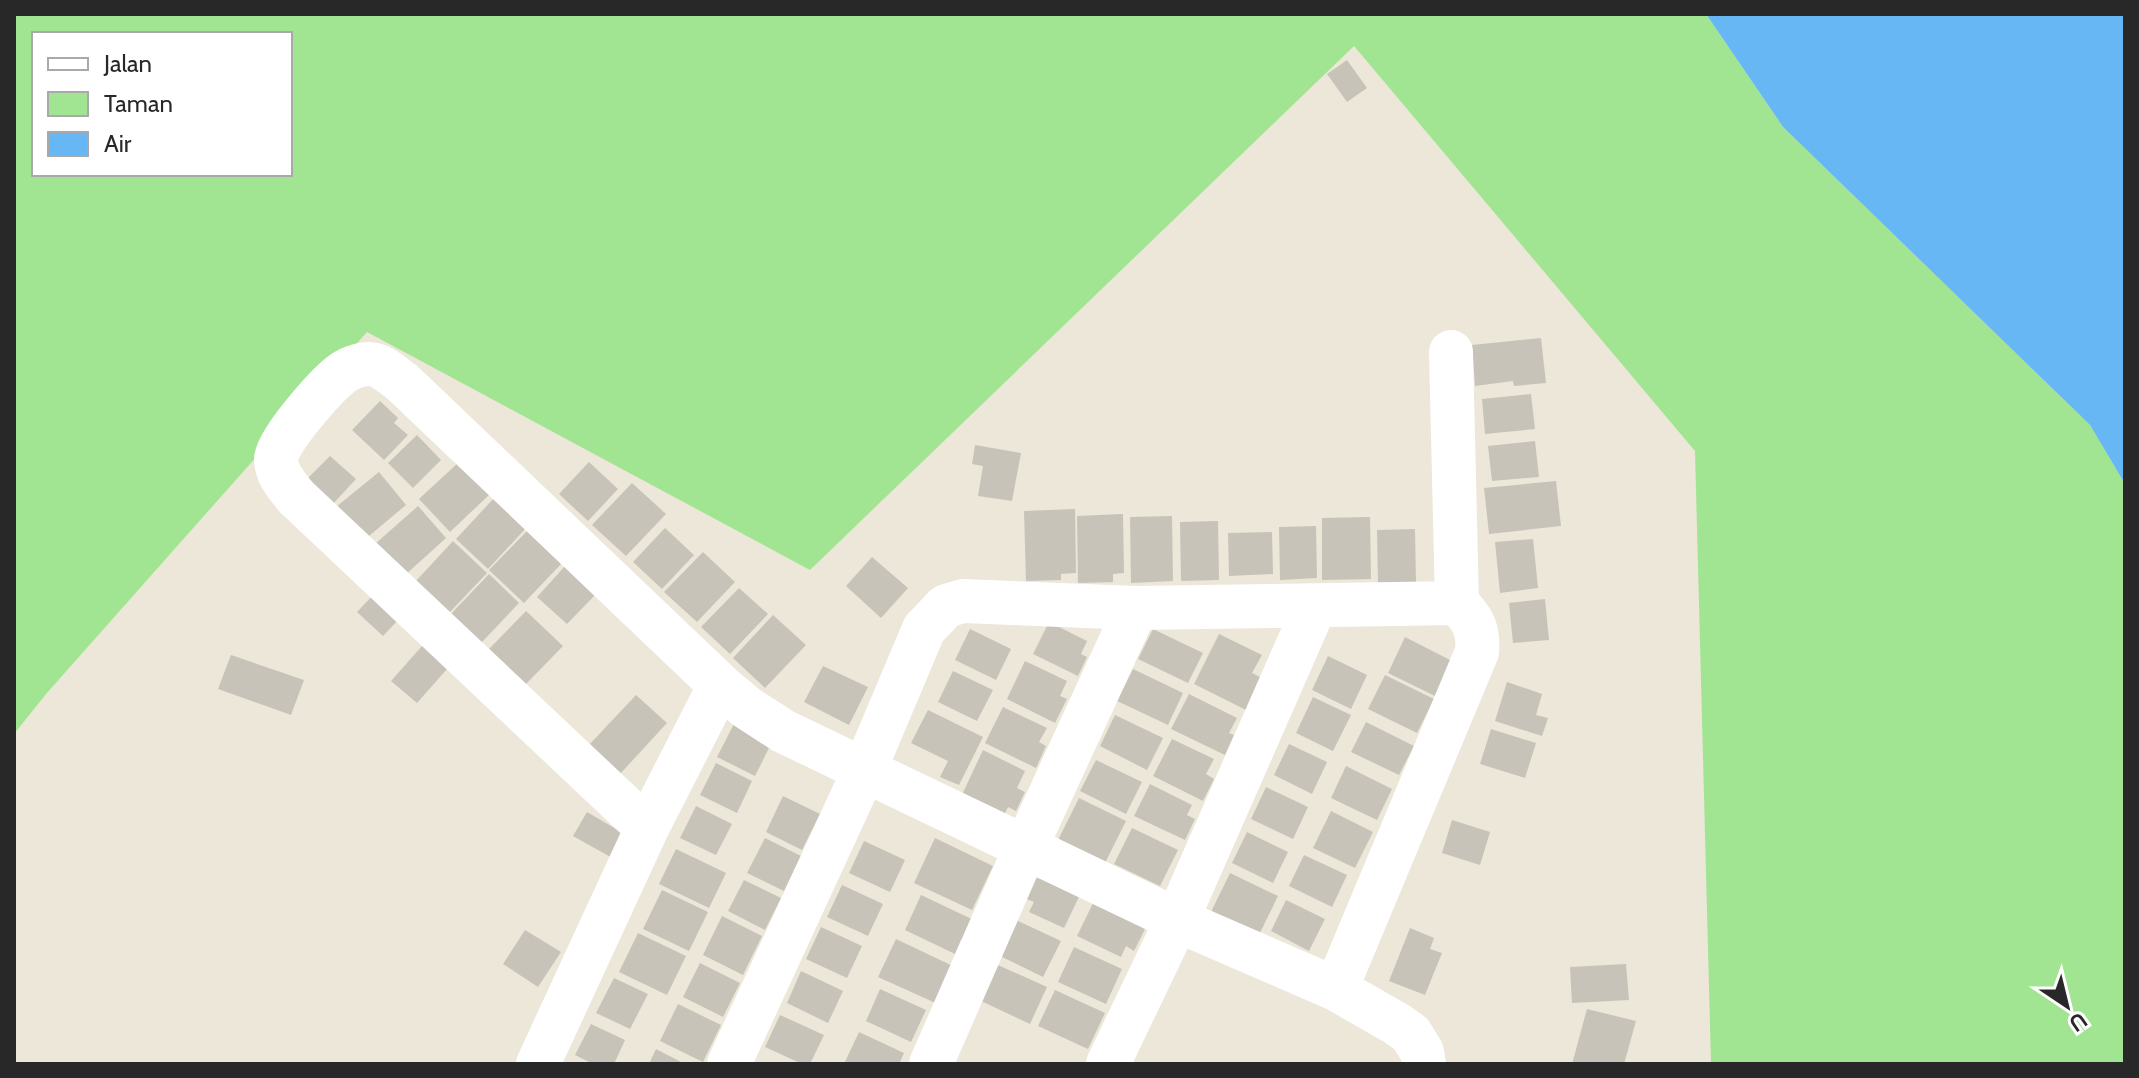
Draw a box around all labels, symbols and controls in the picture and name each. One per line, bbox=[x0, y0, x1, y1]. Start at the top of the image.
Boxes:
legend bbox=[32, 32, 292, 176]
text: Jalan bbox=[103, 49, 152, 78]
text: Taman bbox=[104, 89, 173, 118]
text: Air bbox=[104, 129, 132, 158]
north arrow bbox=[2027, 966, 2107, 1046]
text: U bbox=[2064, 1006, 2092, 1038]

